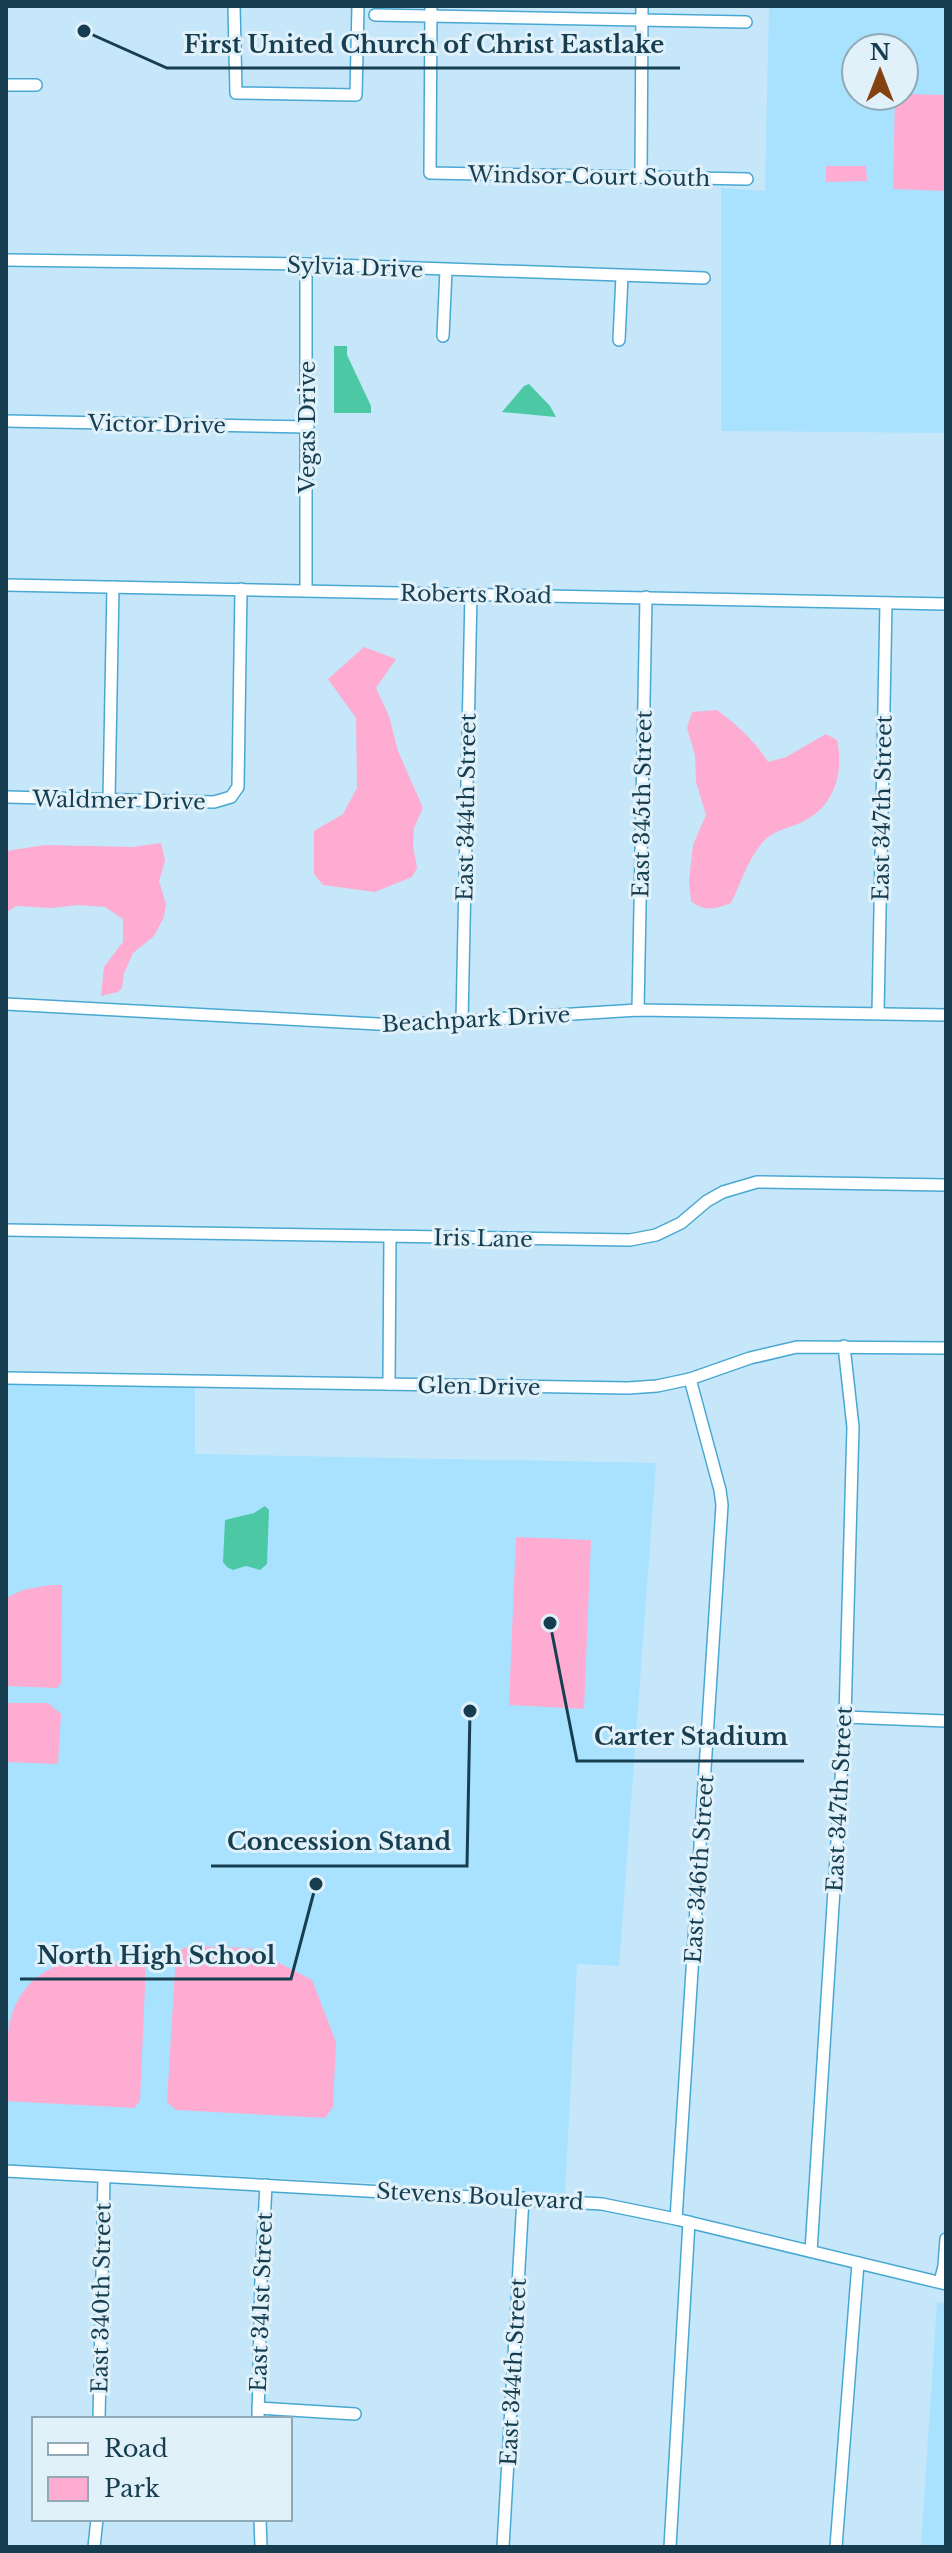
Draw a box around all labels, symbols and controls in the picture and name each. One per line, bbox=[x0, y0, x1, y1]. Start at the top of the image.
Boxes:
callout: First United Church of Christ Eastlake bbox=[167, 20, 680, 68]
text: First United Church of Christ Eastlake bbox=[184, 30, 664, 59]
north arrow bbox=[840, 32, 920, 112]
text: N bbox=[870, 39, 891, 66]
street label: Windsor Court South bbox=[467, 161, 710, 192]
street label: Sylvia Drive bbox=[286, 252, 424, 283]
street label: Vegas Drive bbox=[294, 361, 321, 494]
street label: Victor Drive bbox=[87, 410, 226, 439]
street label: Roberts Road bbox=[400, 580, 552, 609]
street label: East 345th Street bbox=[627, 709, 658, 898]
street label: East 344th Street bbox=[451, 712, 482, 901]
street label: East 347th Street bbox=[867, 714, 898, 901]
street label: Waldmer Drive bbox=[31, 785, 206, 816]
street label: Beachpark Drive bbox=[381, 1001, 571, 1038]
street label: Iris Lane bbox=[433, 1224, 533, 1253]
street label: Glen Drive bbox=[417, 1372, 541, 1401]
street label: East 347th Street bbox=[821, 1705, 858, 1893]
callout: Carter Stadium bbox=[577, 1713, 804, 1761]
text: Carter Stadium bbox=[594, 1722, 789, 1751]
street label: East 346th Street bbox=[679, 1773, 720, 1964]
callout: Concession Stand bbox=[211, 1818, 467, 1866]
text: Concession Stand bbox=[227, 1827, 451, 1856]
callout: North High School bbox=[20, 1931, 291, 1979]
text: North High School bbox=[37, 1941, 276, 1970]
street label: Stevens Boulevard bbox=[376, 2178, 585, 2215]
street label: East 340th Street bbox=[86, 2202, 117, 2394]
street label: East 341st Street bbox=[245, 2211, 278, 2392]
street label: East 344th Street bbox=[495, 2277, 532, 2467]
legend bbox=[32, 2417, 292, 2521]
text: Road bbox=[104, 2434, 168, 2463]
text: Park bbox=[104, 2474, 160, 2503]

